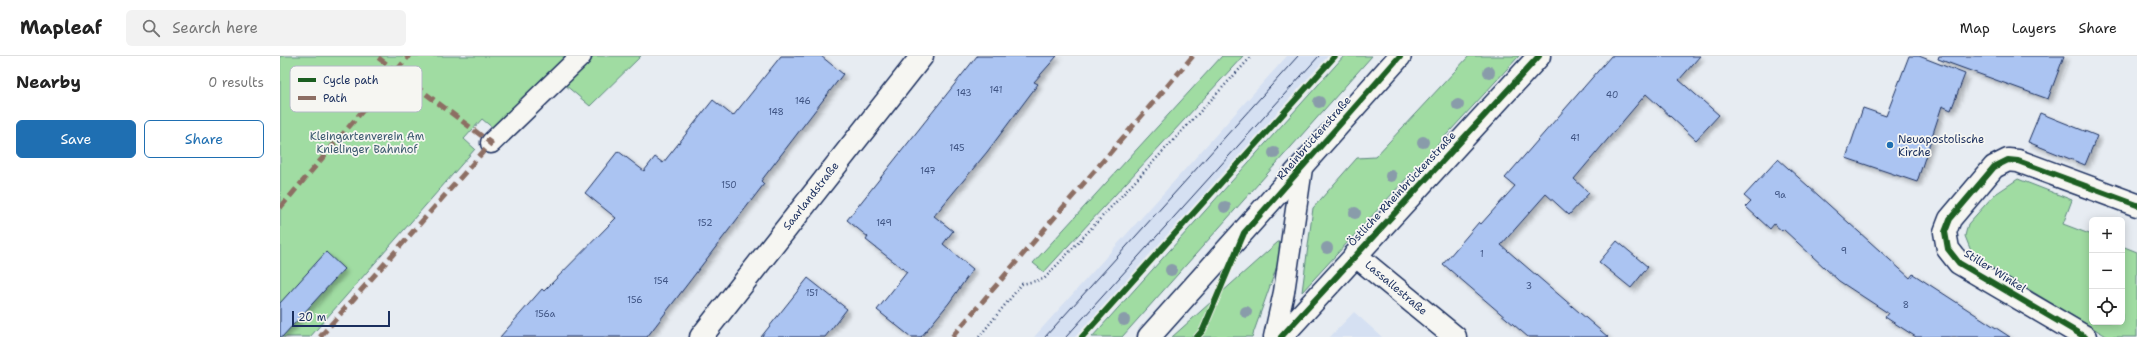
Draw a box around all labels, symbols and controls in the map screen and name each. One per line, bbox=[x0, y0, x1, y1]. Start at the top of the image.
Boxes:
search box bbox=[126, 10, 406, 46]
text: Mapleaf bbox=[20, 15, 102, 40]
icon: search bbox=[140, 17, 162, 39]
text: Search here bbox=[172, 18, 258, 38]
text: Map bbox=[1960, 19, 1990, 37]
text: Layers bbox=[2012, 19, 2056, 37]
text: Share bbox=[2078, 19, 2117, 37]
legend bbox=[290, 66, 422, 112]
text: Nearby bbox=[16, 71, 81, 93]
text: Cycle path bbox=[323, 73, 379, 88]
text: 0 results bbox=[208, 74, 264, 91]
house number: 141 bbox=[990, 84, 1002, 96]
house number: 143 bbox=[956, 87, 972, 99]
house number: 40 bbox=[1606, 89, 1618, 101]
text: Path bbox=[323, 91, 347, 106]
street label: Rheinbrückenstraße bbox=[1273, 93, 1355, 183]
house number: 146 bbox=[795, 95, 811, 107]
house number: 148 bbox=[768, 106, 784, 118]
button: Save bbox=[16, 120, 136, 158]
button: Share bbox=[144, 120, 264, 158]
street label: Östliche Rheinbrückenstraße bbox=[1345, 128, 1459, 250]
park label: Kleingartenverein Am Knielinger Bahnhof bbox=[310, 129, 425, 157]
house number: 41 bbox=[1570, 132, 1580, 144]
place label: Neuapostolische Kirche bbox=[1898, 132, 1984, 160]
marker: Neuapostolische Kirche bbox=[1885, 140, 1895, 150]
house number: 145 bbox=[950, 142, 964, 154]
street label: Saarlandstraße bbox=[780, 159, 842, 233]
house number: 147 bbox=[920, 165, 936, 177]
house number: 150 bbox=[721, 179, 737, 191]
house number: 9a bbox=[1774, 189, 1786, 201]
house number: 152 bbox=[698, 217, 712, 229]
house number: 149 bbox=[876, 217, 892, 229]
map controls bbox=[2089, 217, 2125, 325]
button: + bbox=[2089, 217, 2125, 253]
house number: 9 bbox=[1841, 245, 1847, 257]
street label: Stiller Winkel bbox=[1961, 246, 2030, 296]
house number: 1 bbox=[1480, 248, 1484, 260]
button: − bbox=[2089, 253, 2125, 289]
street label: Lassallestraße bbox=[1362, 257, 1430, 319]
house number: 154 bbox=[653, 275, 669, 287]
house number: 3 bbox=[1526, 280, 1532, 292]
house number: 151 bbox=[806, 287, 818, 299]
button: locate bbox=[2089, 289, 2125, 325]
house number: 156 bbox=[627, 294, 643, 306]
house number: 8 bbox=[1903, 299, 1909, 311]
house number: 156a bbox=[535, 308, 556, 320]
scale bar bbox=[292, 309, 390, 328]
text: 20 m bbox=[298, 310, 326, 325]

